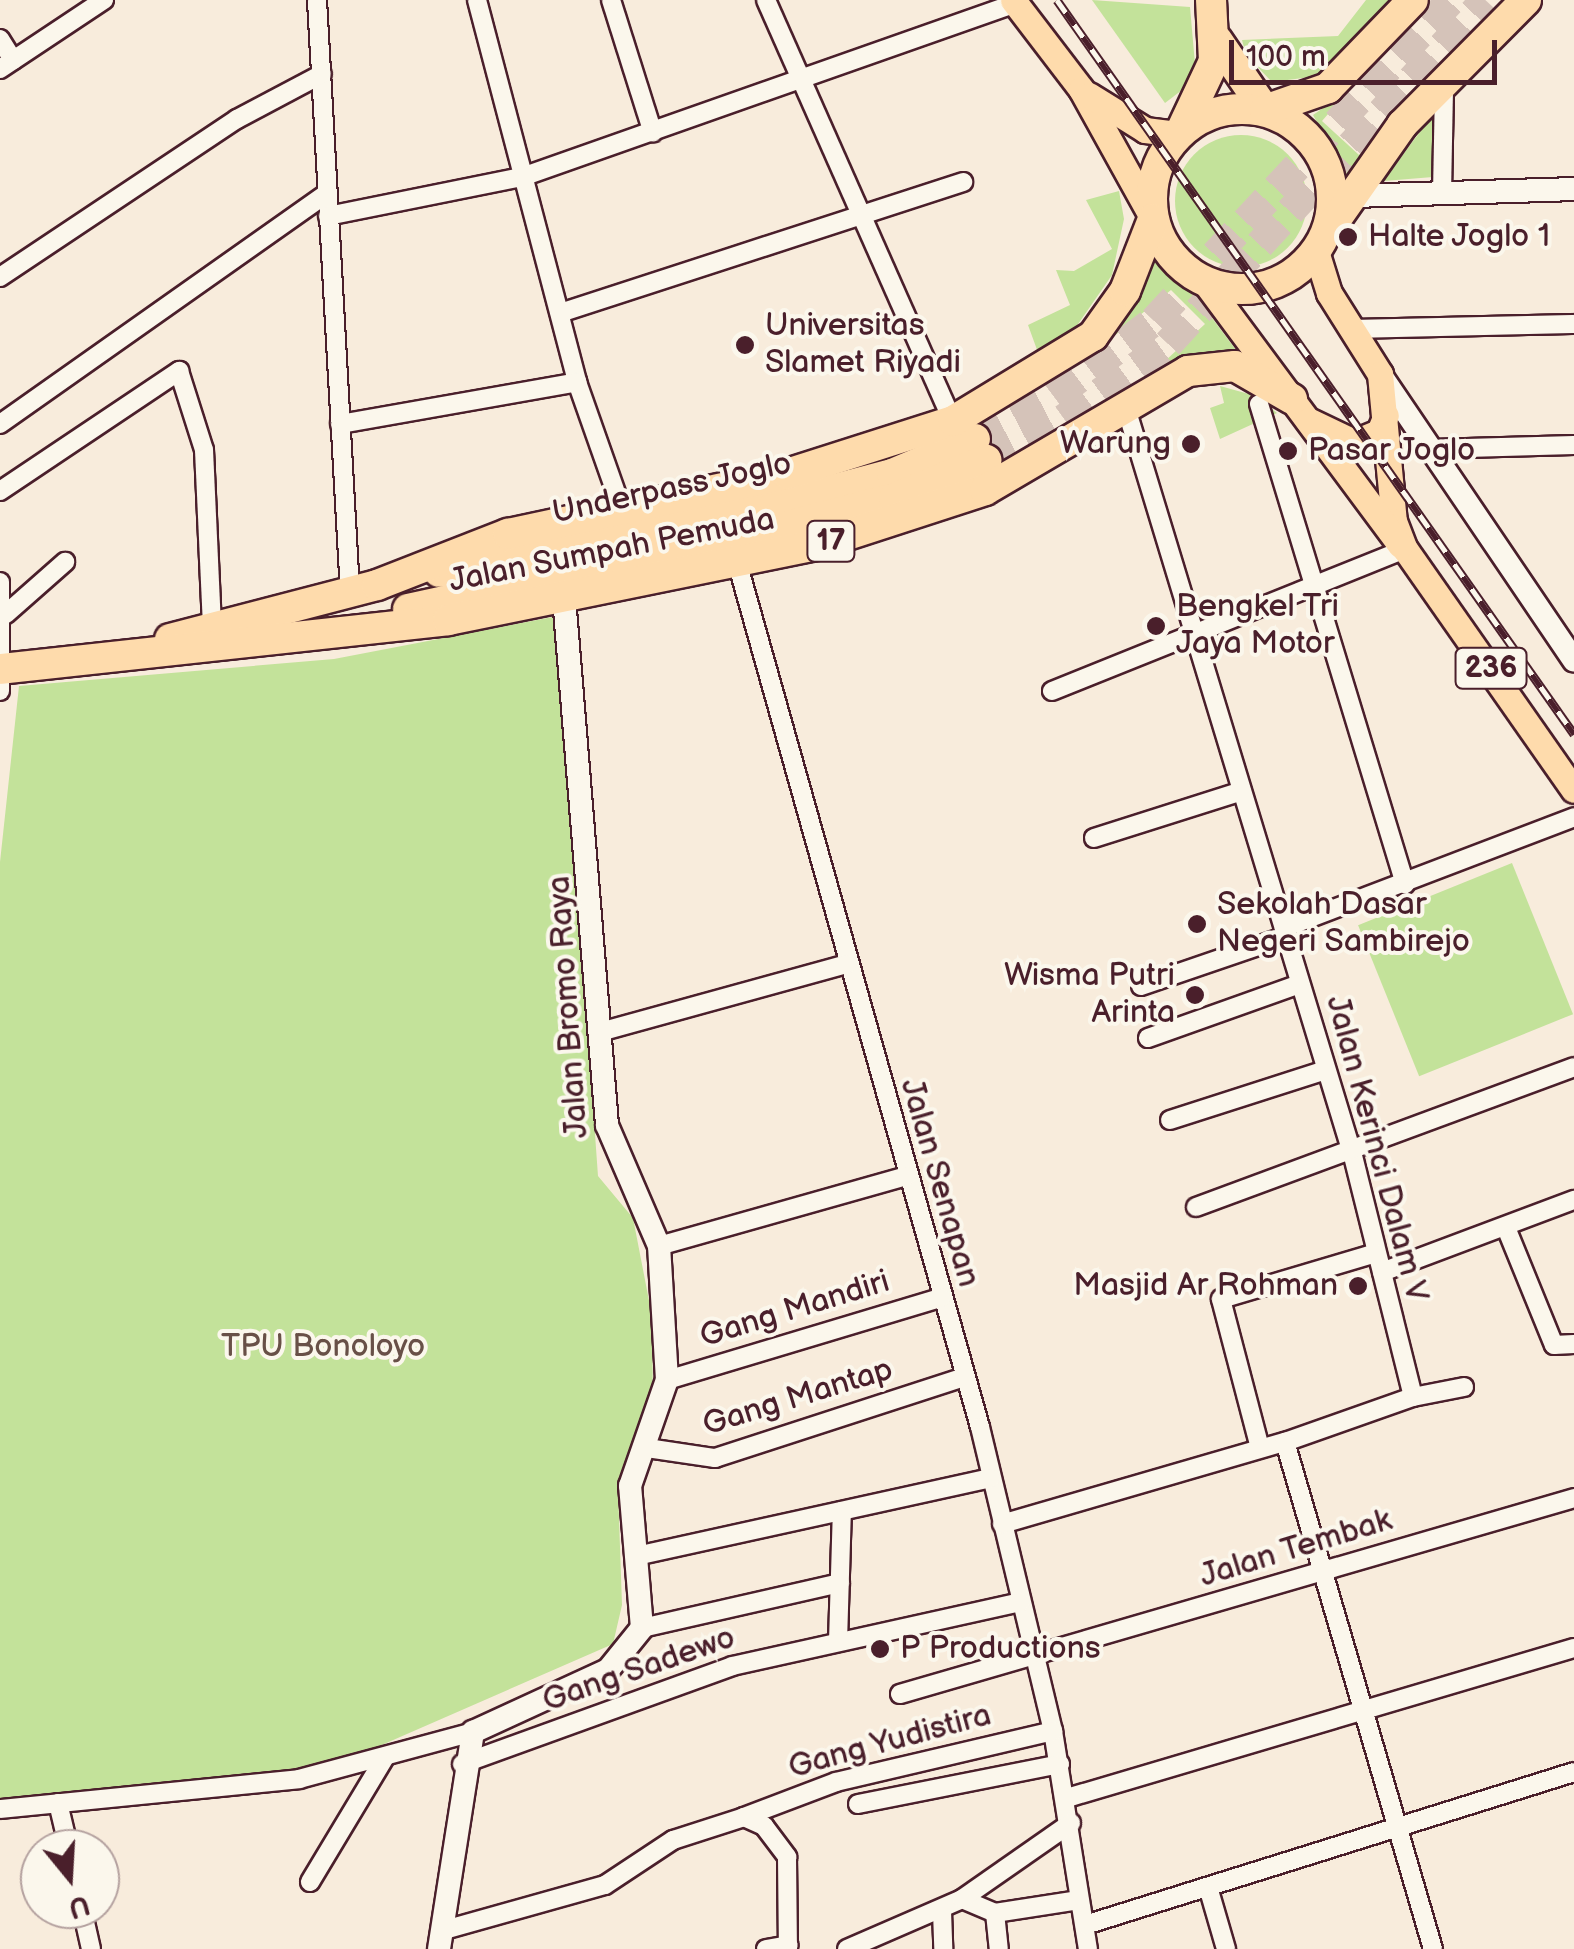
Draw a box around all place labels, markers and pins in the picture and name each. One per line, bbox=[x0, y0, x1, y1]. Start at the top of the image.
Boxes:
place label: Halte Joglo 1 bbox=[1368, 218, 1552, 256]
marker: Halte Joglo 1 bbox=[1337, 226, 1359, 248]
place label: Universitas Slamet Riyadi bbox=[765, 308, 961, 383]
marker: Universitas Slamet Riyadi bbox=[734, 334, 756, 356]
place label: Warung bbox=[1060, 425, 1171, 463]
place label: Pasar Joglo bbox=[1308, 432, 1477, 470]
marker: Warung bbox=[1180, 433, 1202, 455]
marker: Pasar Joglo bbox=[1277, 440, 1299, 462]
place label: Bengkel Tri Jaya Motor bbox=[1176, 589, 1340, 664]
marker: Bengkel Tri Jaya Motor bbox=[1145, 615, 1167, 637]
place label: Sekolah Dasar Negeri Sambirejo bbox=[1217, 887, 1471, 962]
marker: Sekolah Dasar Negeri Sambirejo bbox=[1186, 913, 1208, 935]
place label: Wisma Putri Arinta bbox=[1004, 958, 1175, 1033]
marker: Wisma Putri Arinta bbox=[1184, 984, 1206, 1006]
place label: Masjid Ar Rohman bbox=[1073, 1267, 1338, 1305]
marker: Masjid Ar Rohman bbox=[1347, 1275, 1369, 1297]
place label: P Productions bbox=[900, 1630, 1101, 1668]
marker: P Productions bbox=[869, 1638, 891, 1660]

